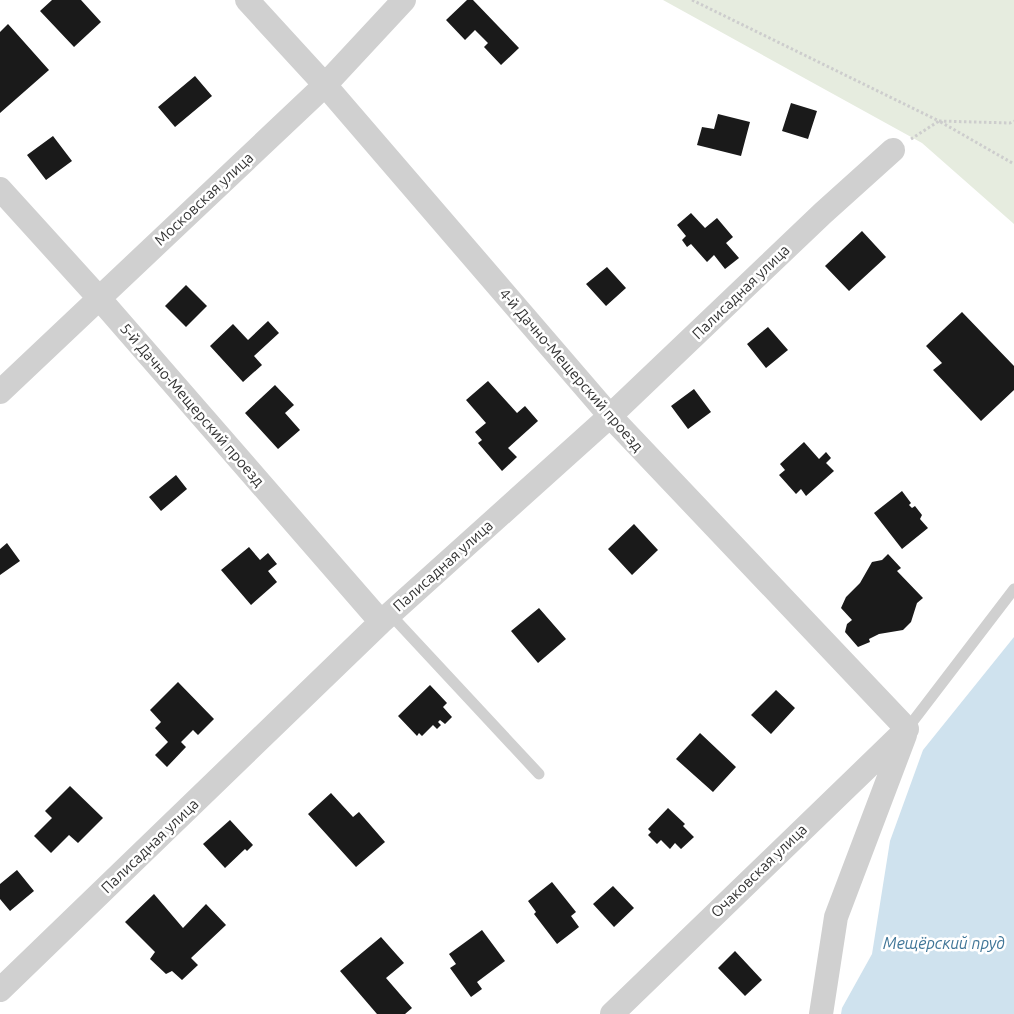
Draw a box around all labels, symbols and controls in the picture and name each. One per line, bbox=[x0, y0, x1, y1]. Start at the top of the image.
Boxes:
street label: Московская улица bbox=[151, 149, 256, 249]
street label: Палисадная улица bbox=[689, 241, 793, 342]
street label: 4-й Дачно-Мещерский проезд bbox=[496, 285, 647, 455]
street label: 5-й Дачно-Мещерский проезд bbox=[117, 320, 268, 490]
street label: Палисадная улица bbox=[389, 516, 496, 615]
street label: Палисадная улица bbox=[98, 795, 202, 896]
street label: Очаковская улица bbox=[707, 821, 810, 921]
water label: Мещёрский пруд bbox=[883, 934, 1005, 952]

